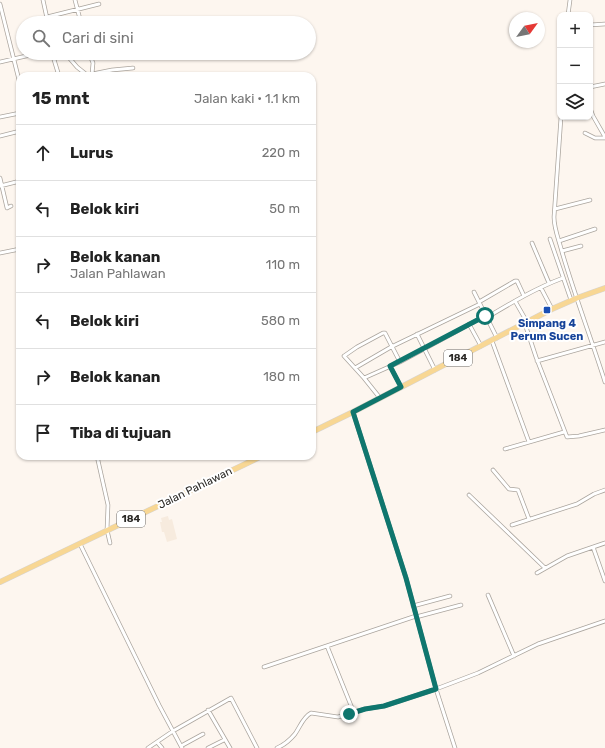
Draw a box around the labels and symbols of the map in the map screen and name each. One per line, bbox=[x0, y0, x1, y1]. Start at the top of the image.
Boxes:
north arrow bbox=[509, 12, 545, 48]
marker: Simpang 4 Perum Sucen bbox=[542, 305, 552, 315]
route start bbox=[476, 307, 494, 325]
place label: Simpang 4 Perum Sucen bbox=[511, 317, 583, 343]
road number: 184 bbox=[444, 350, 472, 366]
street label: Jalan Pahlawan bbox=[156, 464, 234, 512]
road number: 184 bbox=[117, 511, 145, 527]
route end bbox=[340, 705, 358, 723]

